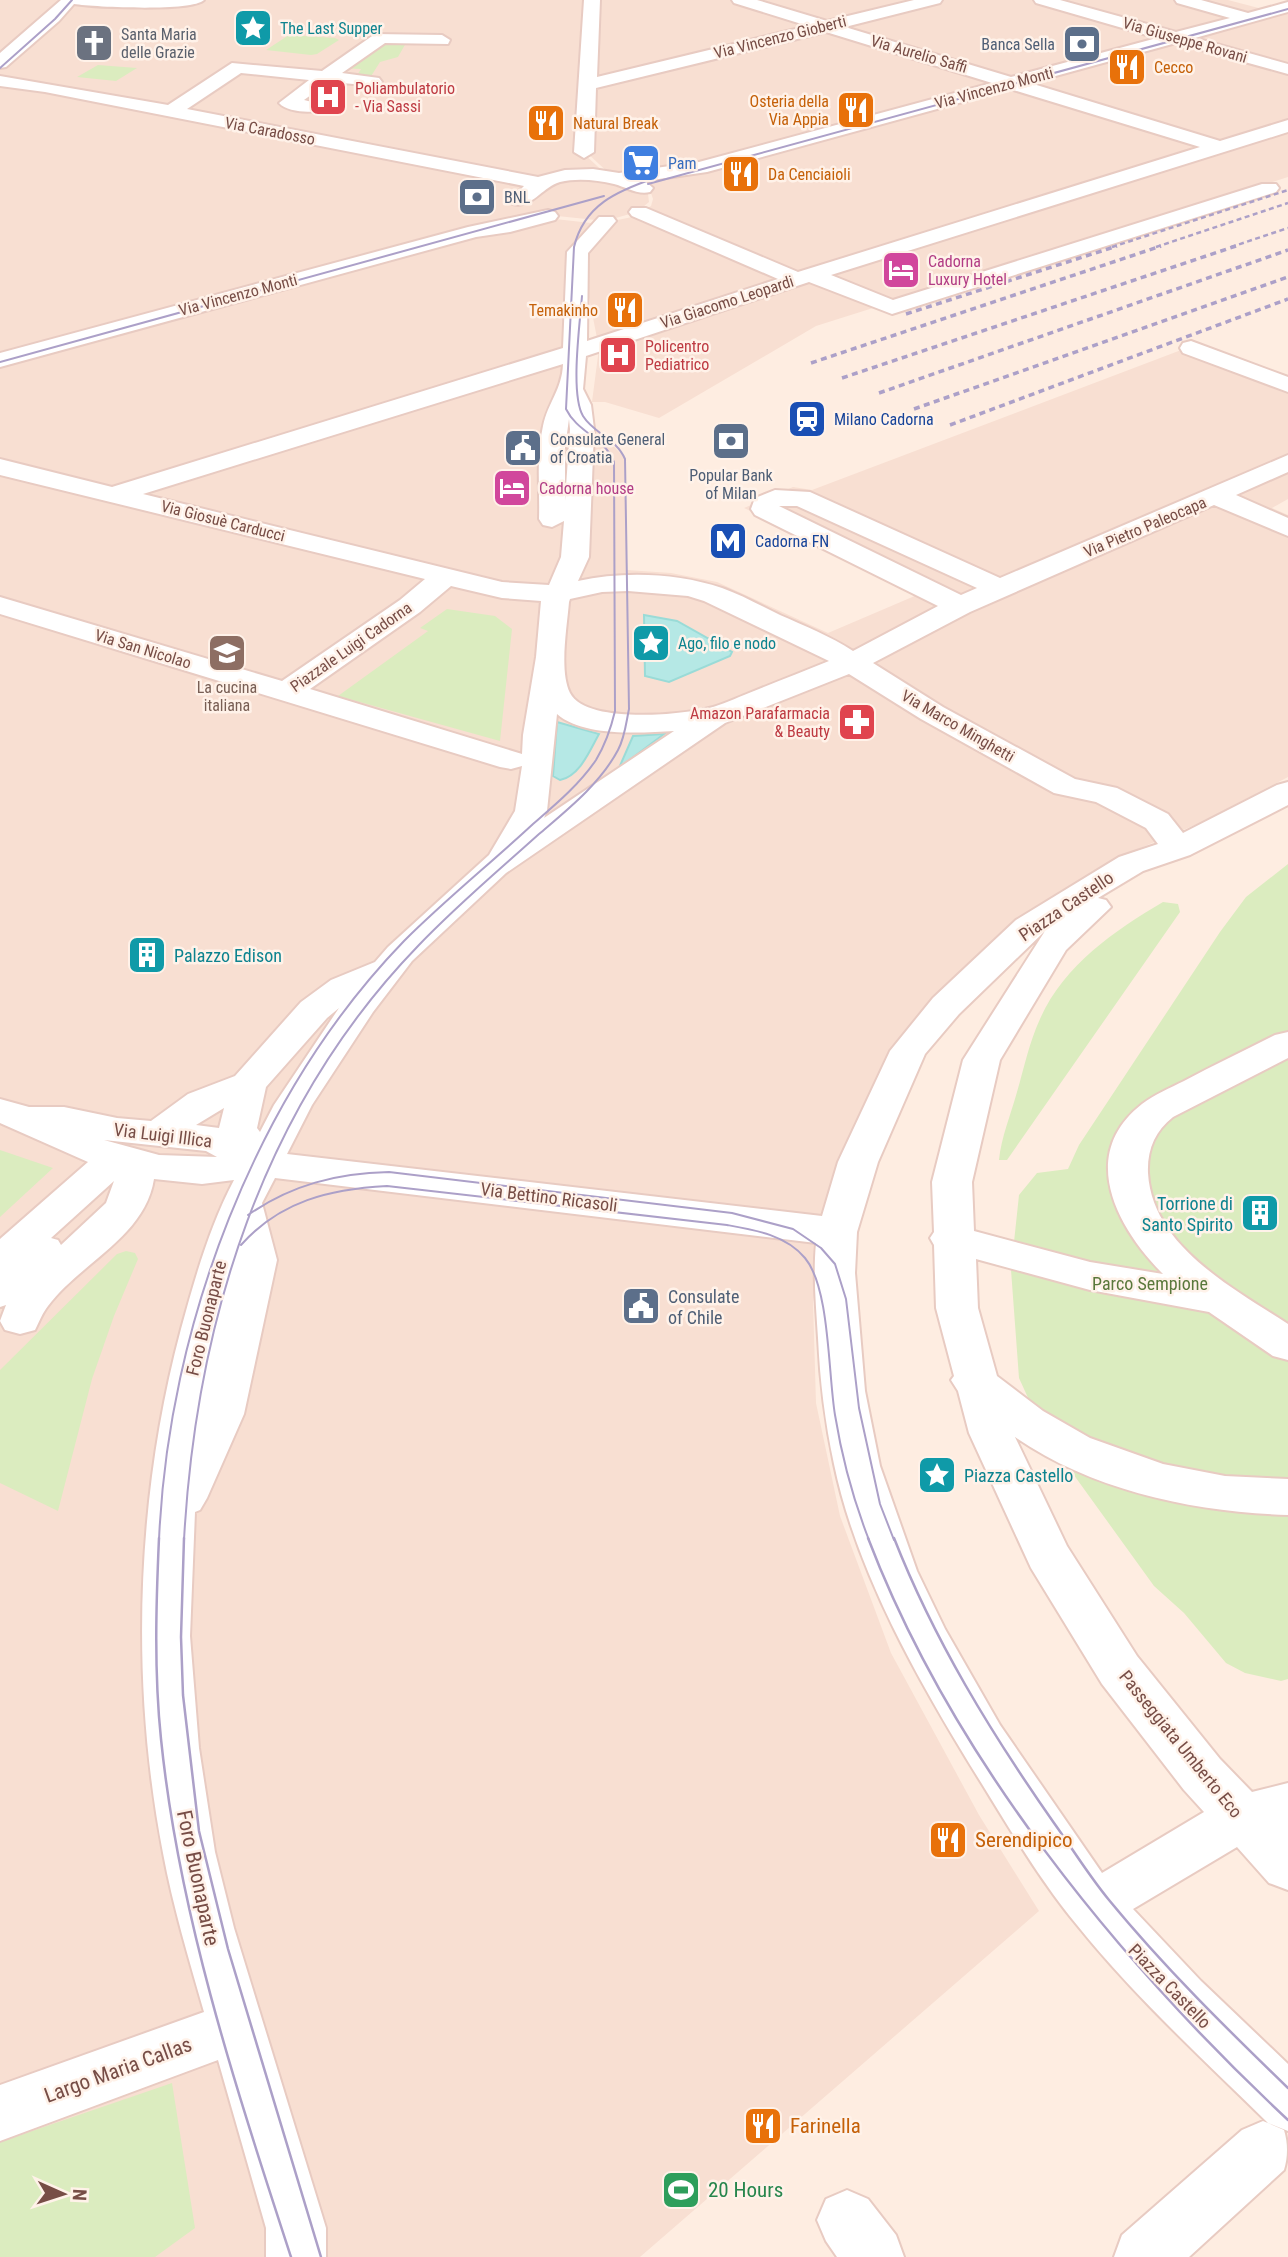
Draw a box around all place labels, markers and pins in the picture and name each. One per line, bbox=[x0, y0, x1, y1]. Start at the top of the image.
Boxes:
place icon: The Last Supper bbox=[232, 7, 274, 49]
place label: The Last Supper bbox=[280, 19, 383, 38]
church icon: Santa Maria delle Grazie bbox=[73, 22, 115, 64]
bank icon: Banca Sella bbox=[1061, 23, 1103, 65]
place label: Santa Maria delle Grazie bbox=[121, 25, 197, 62]
place label: Banca Sella bbox=[981, 35, 1055, 54]
restaurant icon: Cecco bbox=[1106, 46, 1148, 88]
place label: Cecco bbox=[1154, 58, 1193, 77]
hospital icon: Poliambulatorio - Via Sassi bbox=[307, 76, 349, 118]
place label: Poliambulatorio - Via Sassi bbox=[355, 79, 455, 116]
restaurant icon: Osteria della Via Appia bbox=[835, 89, 877, 131]
place label: Osteria della Via Appia bbox=[750, 92, 829, 129]
restaurant icon: Natural Break bbox=[525, 102, 567, 144]
place label: Natural Break bbox=[573, 114, 659, 133]
supermarket icon: Pam bbox=[620, 142, 662, 184]
restaurant icon: Da Cenciaioli bbox=[720, 153, 762, 195]
place label: Pam bbox=[668, 154, 697, 173]
place label: Da Cenciaioli bbox=[768, 165, 851, 184]
bank icon: BNL bbox=[456, 176, 498, 218]
place label: BNL bbox=[504, 188, 531, 207]
hotel icon: Cadorna Luxury Hotel bbox=[880, 249, 922, 291]
place label: Cadorna Luxury Hotel bbox=[928, 252, 1007, 289]
restaurant icon: Temakinho bbox=[604, 289, 646, 331]
place label: Temakinho bbox=[529, 301, 598, 320]
hospital icon: Policentro Pediatrico bbox=[597, 334, 639, 376]
place label: Policentro Pediatrico bbox=[645, 337, 709, 374]
station icon: Milano Cadorna bbox=[786, 398, 828, 440]
place label: Milano Cadorna bbox=[834, 410, 934, 429]
bank icon: Popular Bank of Milan bbox=[710, 420, 752, 462]
public building icon: Consulate General of Croatia bbox=[502, 427, 544, 469]
place label: Consulate General of Croatia bbox=[550, 430, 665, 467]
place label: Popular Bank of Milan bbox=[689, 466, 774, 503]
hotel icon: Cadorna house bbox=[491, 467, 533, 509]
place label: Cadorna house bbox=[539, 479, 634, 498]
metro station icon: Cadorna FN bbox=[707, 520, 749, 562]
place label: Cadorna FN bbox=[755, 532, 829, 551]
place icon: Ago, filo e nodo bbox=[630, 622, 672, 664]
school or university icon: La cucina italiana bbox=[206, 632, 248, 674]
place label: Ago, filo e nodo bbox=[678, 634, 776, 653]
place label: La cucina italiana bbox=[197, 678, 257, 715]
pharmacy icon: Amazon Parafarmacia & Beauty bbox=[836, 701, 878, 743]
place label: Amazon Parafarmacia & Beauty bbox=[690, 704, 830, 741]
building icon: Palazzo Edison bbox=[126, 934, 168, 976]
place label: Palazzo Edison bbox=[174, 945, 282, 966]
building icon: Torrione di Santo Spirito bbox=[1239, 1192, 1281, 1234]
place label: Torrione di Santo Spirito bbox=[1142, 1193, 1233, 1235]
public building icon: Consulate of Chile bbox=[620, 1285, 662, 1327]
place label: Consulate of Chile bbox=[668, 1286, 739, 1328]
place icon: Piazza Castello bbox=[916, 1454, 958, 1496]
place label: Piazza Castello bbox=[964, 1465, 1073, 1486]
restaurant icon: Serendipico bbox=[927, 1819, 969, 1861]
place label: Serendipico bbox=[975, 1828, 1073, 1852]
restaurant icon: Farinella bbox=[742, 2105, 784, 2147]
place label: Farinella bbox=[790, 2114, 861, 2138]
sports icon: 20 Hours bbox=[660, 2169, 702, 2211]
place label: 20 Hours bbox=[708, 2178, 783, 2202]

